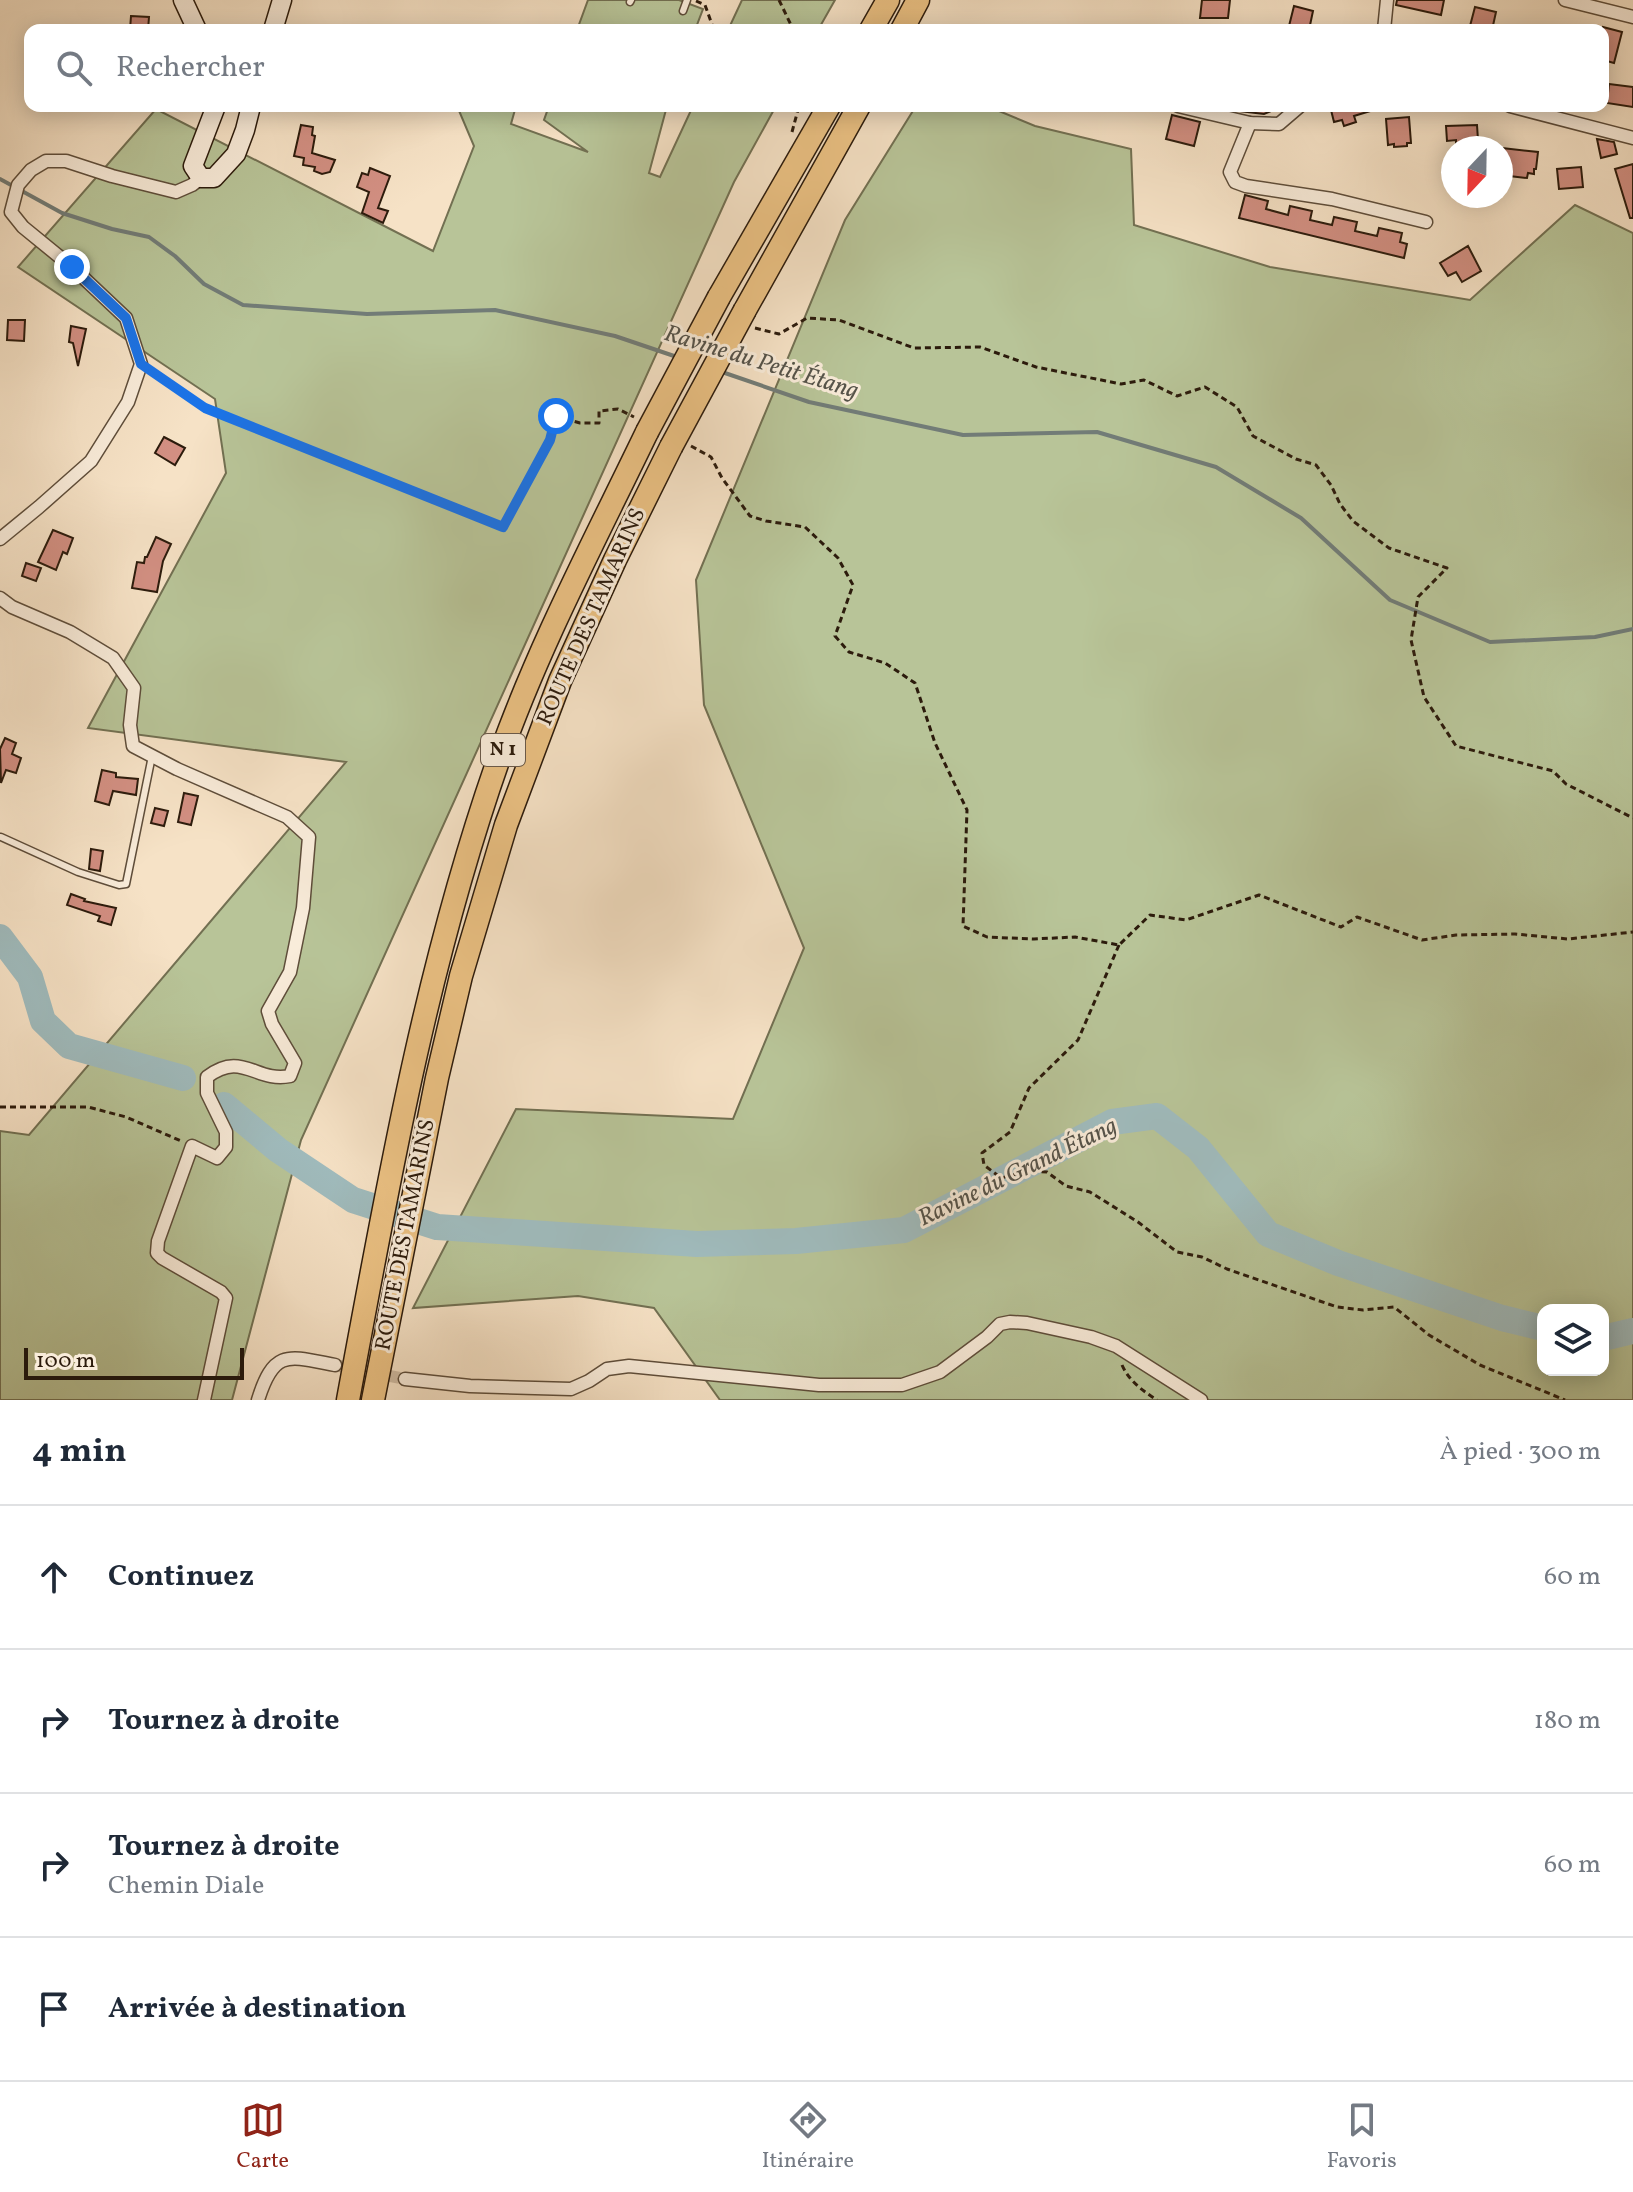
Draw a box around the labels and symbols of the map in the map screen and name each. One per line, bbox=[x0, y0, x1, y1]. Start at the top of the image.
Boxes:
north arrow bbox=[1441, 136, 1513, 208]
route end bbox=[54, 249, 90, 285]
water label: Ravine du Petit Étang bbox=[660, 317, 862, 409]
route start bbox=[538, 398, 574, 434]
street label: ROUTE DES TAMARINS bbox=[530, 503, 654, 731]
road number: N 1 bbox=[481, 734, 525, 766]
water label: Ravine du Grand Étang bbox=[913, 1110, 1124, 1236]
street label: ROUTE DES TAMARINS bbox=[368, 1117, 444, 1353]
scale bar bbox=[24, 1344, 244, 1380]

